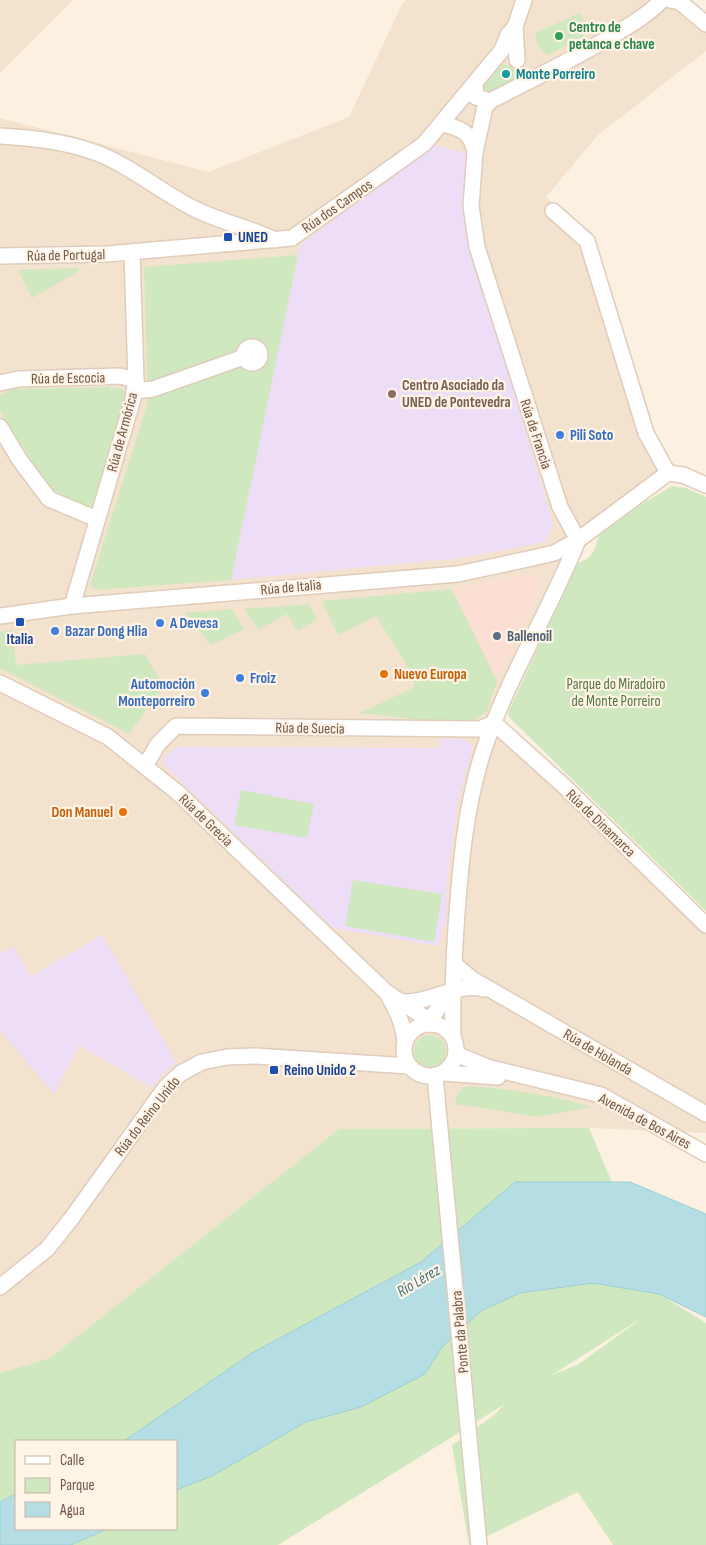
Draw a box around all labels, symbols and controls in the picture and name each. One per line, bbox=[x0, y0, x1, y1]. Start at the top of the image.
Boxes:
place label: Centro de petanca e chave bbox=[569, 18, 655, 54]
marker: Centro de petanca e chave bbox=[553, 30, 565, 42]
place label: Monte Porreiro bbox=[516, 65, 595, 84]
marker: Monte Porreiro bbox=[500, 68, 512, 80]
street label: Rúa dos Campos bbox=[298, 175, 376, 238]
place label: UNED bbox=[238, 228, 268, 247]
marker: UNED bbox=[222, 231, 234, 243]
street label: Rúa de Portugal bbox=[27, 245, 105, 266]
street label: Rúa de Escocia bbox=[31, 368, 106, 389]
place label: Centro Asociado da UNED de Pontevedra bbox=[402, 376, 511, 412]
marker: Centro Asociado da UNED de Pontevedra bbox=[386, 388, 398, 400]
street label: Rúa de Armórica bbox=[103, 390, 142, 474]
street label: Rúa de Francia bbox=[515, 397, 556, 472]
place label: Pili Soto bbox=[570, 426, 613, 445]
marker: Pili Soto bbox=[554, 429, 566, 441]
street label: Rúa de Italia bbox=[260, 575, 322, 600]
place label: A Devesa bbox=[169, 614, 218, 633]
marker: Italia bbox=[14, 616, 26, 628]
marker: A Devesa bbox=[154, 617, 166, 629]
place label: Bazar Dong Hlia bbox=[65, 622, 147, 641]
marker: Bazar Dong Hlia bbox=[49, 625, 61, 637]
place label: Ballenoil bbox=[507, 627, 552, 646]
place label: Italia bbox=[7, 630, 33, 649]
marker: Ballenoil bbox=[491, 630, 503, 642]
place label: Nuevo Europa bbox=[394, 665, 467, 684]
marker: Nuevo Europa bbox=[378, 668, 390, 680]
place label: Froiz bbox=[250, 669, 276, 688]
marker: Froiz bbox=[234, 672, 246, 684]
place label: Automoción Monteporreiro bbox=[118, 675, 195, 711]
park label: Parque do Miradoiro de Monte Porreiro bbox=[567, 675, 665, 711]
marker: Automoción Monteporreiro bbox=[199, 687, 211, 699]
street label: Rúa de Suecia bbox=[275, 718, 345, 739]
street label: Rúa de Dinamarca bbox=[562, 785, 640, 861]
street label: Rúa de Grecia bbox=[175, 790, 237, 851]
place label: Don Manuel bbox=[51, 803, 113, 822]
marker: Don Manuel bbox=[117, 806, 129, 818]
street label: Rúa de Holanda bbox=[560, 1025, 636, 1080]
place label: Reino Unido 2 bbox=[284, 1061, 356, 1080]
marker: Reino Unido 2 bbox=[268, 1064, 280, 1076]
street label: Rúa do Reino Unido bbox=[110, 1073, 184, 1160]
street label: Avenida de Bos Aires bbox=[595, 1089, 694, 1154]
water label: Río Lérez bbox=[394, 1260, 445, 1302]
street label: Ponte da Palabra bbox=[447, 1290, 474, 1374]
legend bbox=[15, 1440, 178, 1530]
text: Calle bbox=[60, 1451, 84, 1470]
text: Parque bbox=[60, 1476, 95, 1495]
text: Agua bbox=[59, 1501, 85, 1520]

